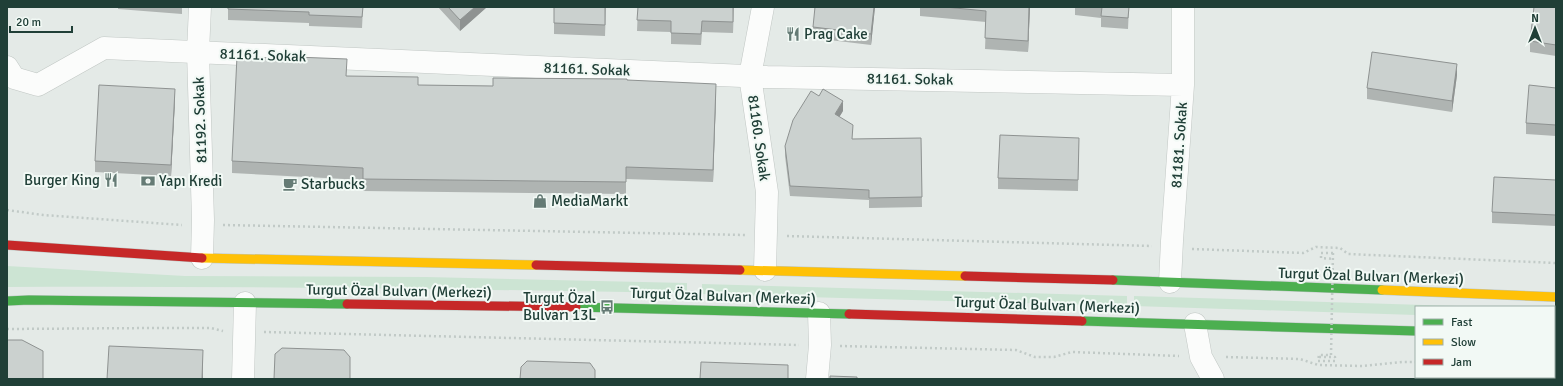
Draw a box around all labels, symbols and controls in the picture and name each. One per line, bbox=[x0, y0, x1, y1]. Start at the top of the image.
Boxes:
scale bar bbox=[10, 8, 72, 34]
north arrow bbox=[1515, 8, 1555, 48]
text: N bbox=[1531, 12, 1539, 25]
text: 20 m bbox=[16, 15, 41, 30]
place label: Prag Cake bbox=[804, 25, 868, 43]
restaurant icon: Prag Cake bbox=[785, 26, 801, 42]
street label: 81161. Sokak bbox=[219, 44, 307, 66]
street label: 81161. Sokak bbox=[543, 58, 631, 80]
street label: 81161. Sokak bbox=[867, 69, 954, 89]
street label: 81192. Sokak bbox=[189, 76, 211, 164]
street label: 81160. Sokak bbox=[744, 94, 774, 183]
street label: 81181. Sokak bbox=[1167, 101, 1191, 189]
place label: Burger King bbox=[24, 171, 100, 189]
restaurant icon: Burger King bbox=[103, 172, 119, 188]
place label: Yapı Kredi bbox=[159, 172, 222, 190]
bank icon: Yapı Kredi bbox=[140, 173, 156, 189]
place label: Starbucks bbox=[301, 175, 365, 193]
cafe icon: Starbucks bbox=[282, 176, 298, 192]
place label: MediaMarkt bbox=[551, 192, 628, 210]
shop icon: MediaMarkt bbox=[532, 193, 548, 209]
street label: Turgut Özal Bulvarı (Merkezi) bbox=[1278, 264, 1464, 288]
street label: Turgut Özal Bulvarı (Merkezi) bbox=[306, 280, 492, 302]
street label: Turgut Özal Bulvarı (Merkezi) bbox=[630, 284, 816, 308]
place label: Turgut Özal Bulvarı 13L bbox=[523, 289, 596, 324]
street label: Turgut Özal Bulvarı (Merkezi) bbox=[954, 293, 1140, 317]
bus stop icon: Turgut Özal Bulvarı 13L bbox=[599, 299, 615, 315]
legend bbox=[1415, 306, 1555, 378]
text: Fast bbox=[1451, 315, 1472, 330]
text: Slow bbox=[1451, 335, 1476, 350]
text: Jam bbox=[1451, 355, 1472, 370]

